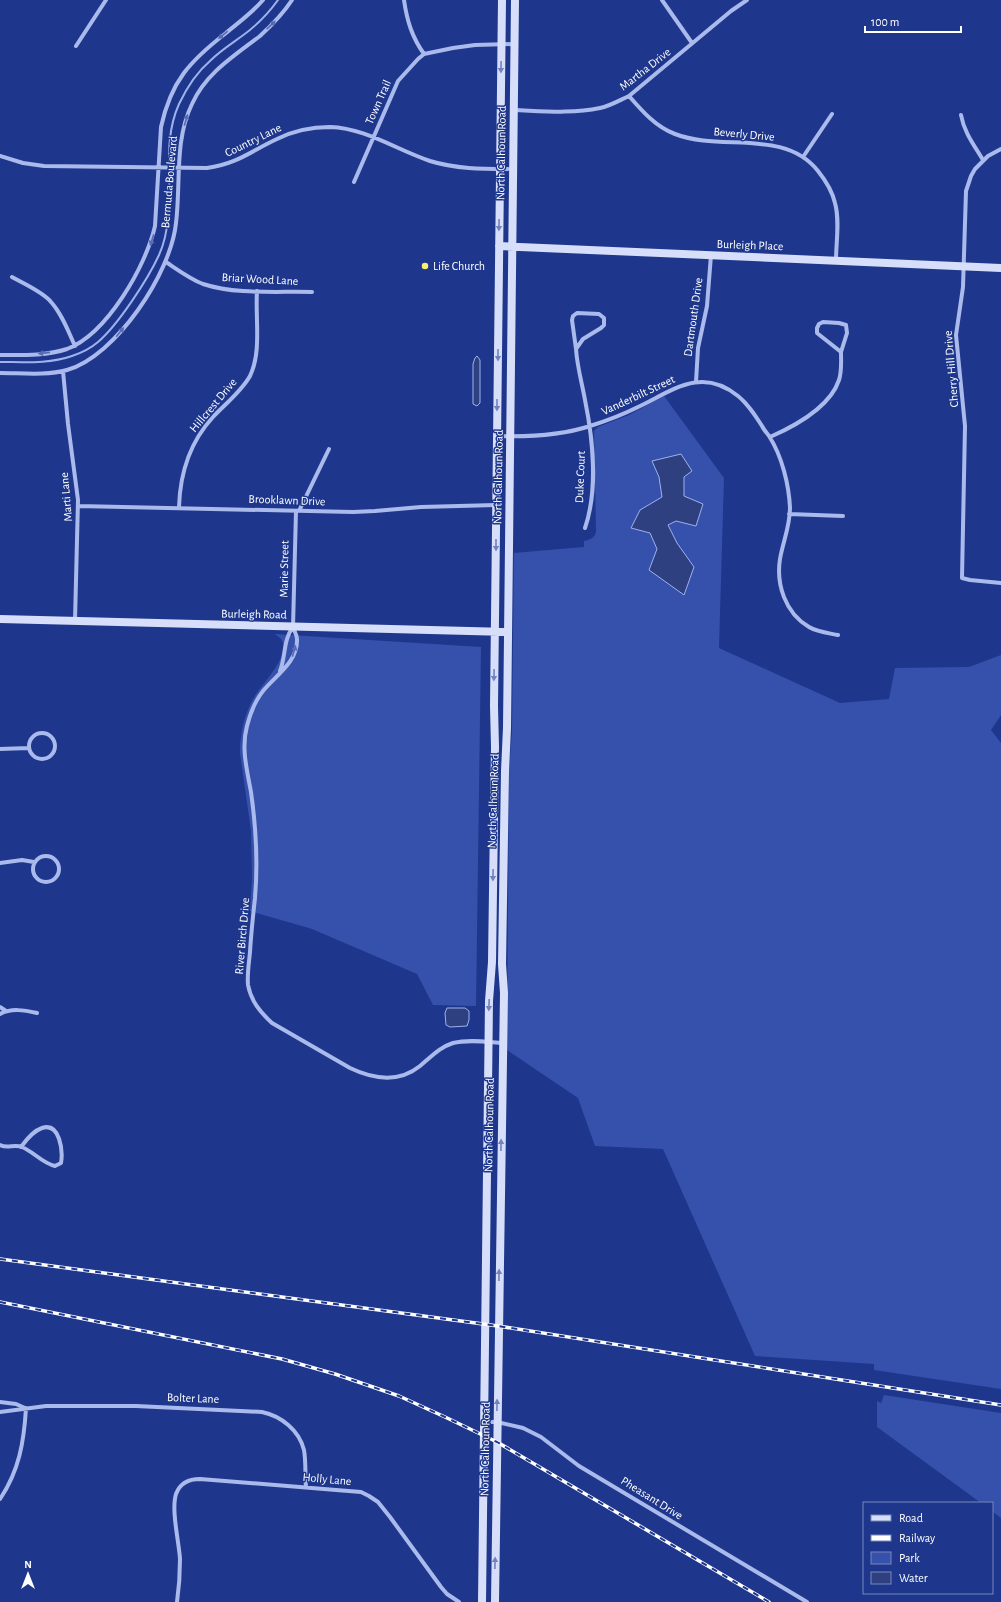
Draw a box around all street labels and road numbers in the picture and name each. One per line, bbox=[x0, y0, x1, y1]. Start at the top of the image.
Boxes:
street label: Martha Drive bbox=[617, 45, 673, 93]
street label: Town Trail bbox=[363, 78, 393, 126]
street label: North Calhoun Road bbox=[494, 106, 508, 200]
street label: Country Lane bbox=[223, 121, 284, 160]
street label: Beverly Drive bbox=[713, 125, 775, 144]
street label: Bermuda Boulevard bbox=[159, 135, 179, 229]
street label: Burleigh Place bbox=[716, 238, 784, 252]
street label: Briar Wood Lane bbox=[221, 271, 299, 287]
street label: Dartmouth Drive bbox=[682, 277, 704, 357]
street label: Cherry Hill Drive bbox=[942, 330, 961, 408]
street label: Vanderbilt Street bbox=[599, 373, 677, 417]
street label: Hillcrest Drive bbox=[187, 376, 239, 434]
street label: North Calhoun Road bbox=[491, 430, 505, 524]
street label: Duke Court bbox=[573, 451, 587, 503]
street label: Marti Lane bbox=[58, 472, 74, 522]
street label: Brooklawn Drive bbox=[248, 493, 326, 507]
street label: Marie Street bbox=[278, 540, 291, 598]
street label: Burleigh Road bbox=[221, 607, 287, 621]
street label: North Calhoun Road bbox=[485, 754, 501, 848]
street label: River Birch Drive bbox=[233, 897, 251, 975]
street label: North Calhoun Road bbox=[482, 1078, 496, 1172]
street label: Bolter Lane bbox=[167, 1391, 219, 1405]
street label: North Calhoun Road bbox=[478, 1402, 492, 1496]
street label: Holly Lane bbox=[302, 1471, 352, 1488]
street label: Pheasant Drive bbox=[619, 1474, 685, 1522]

